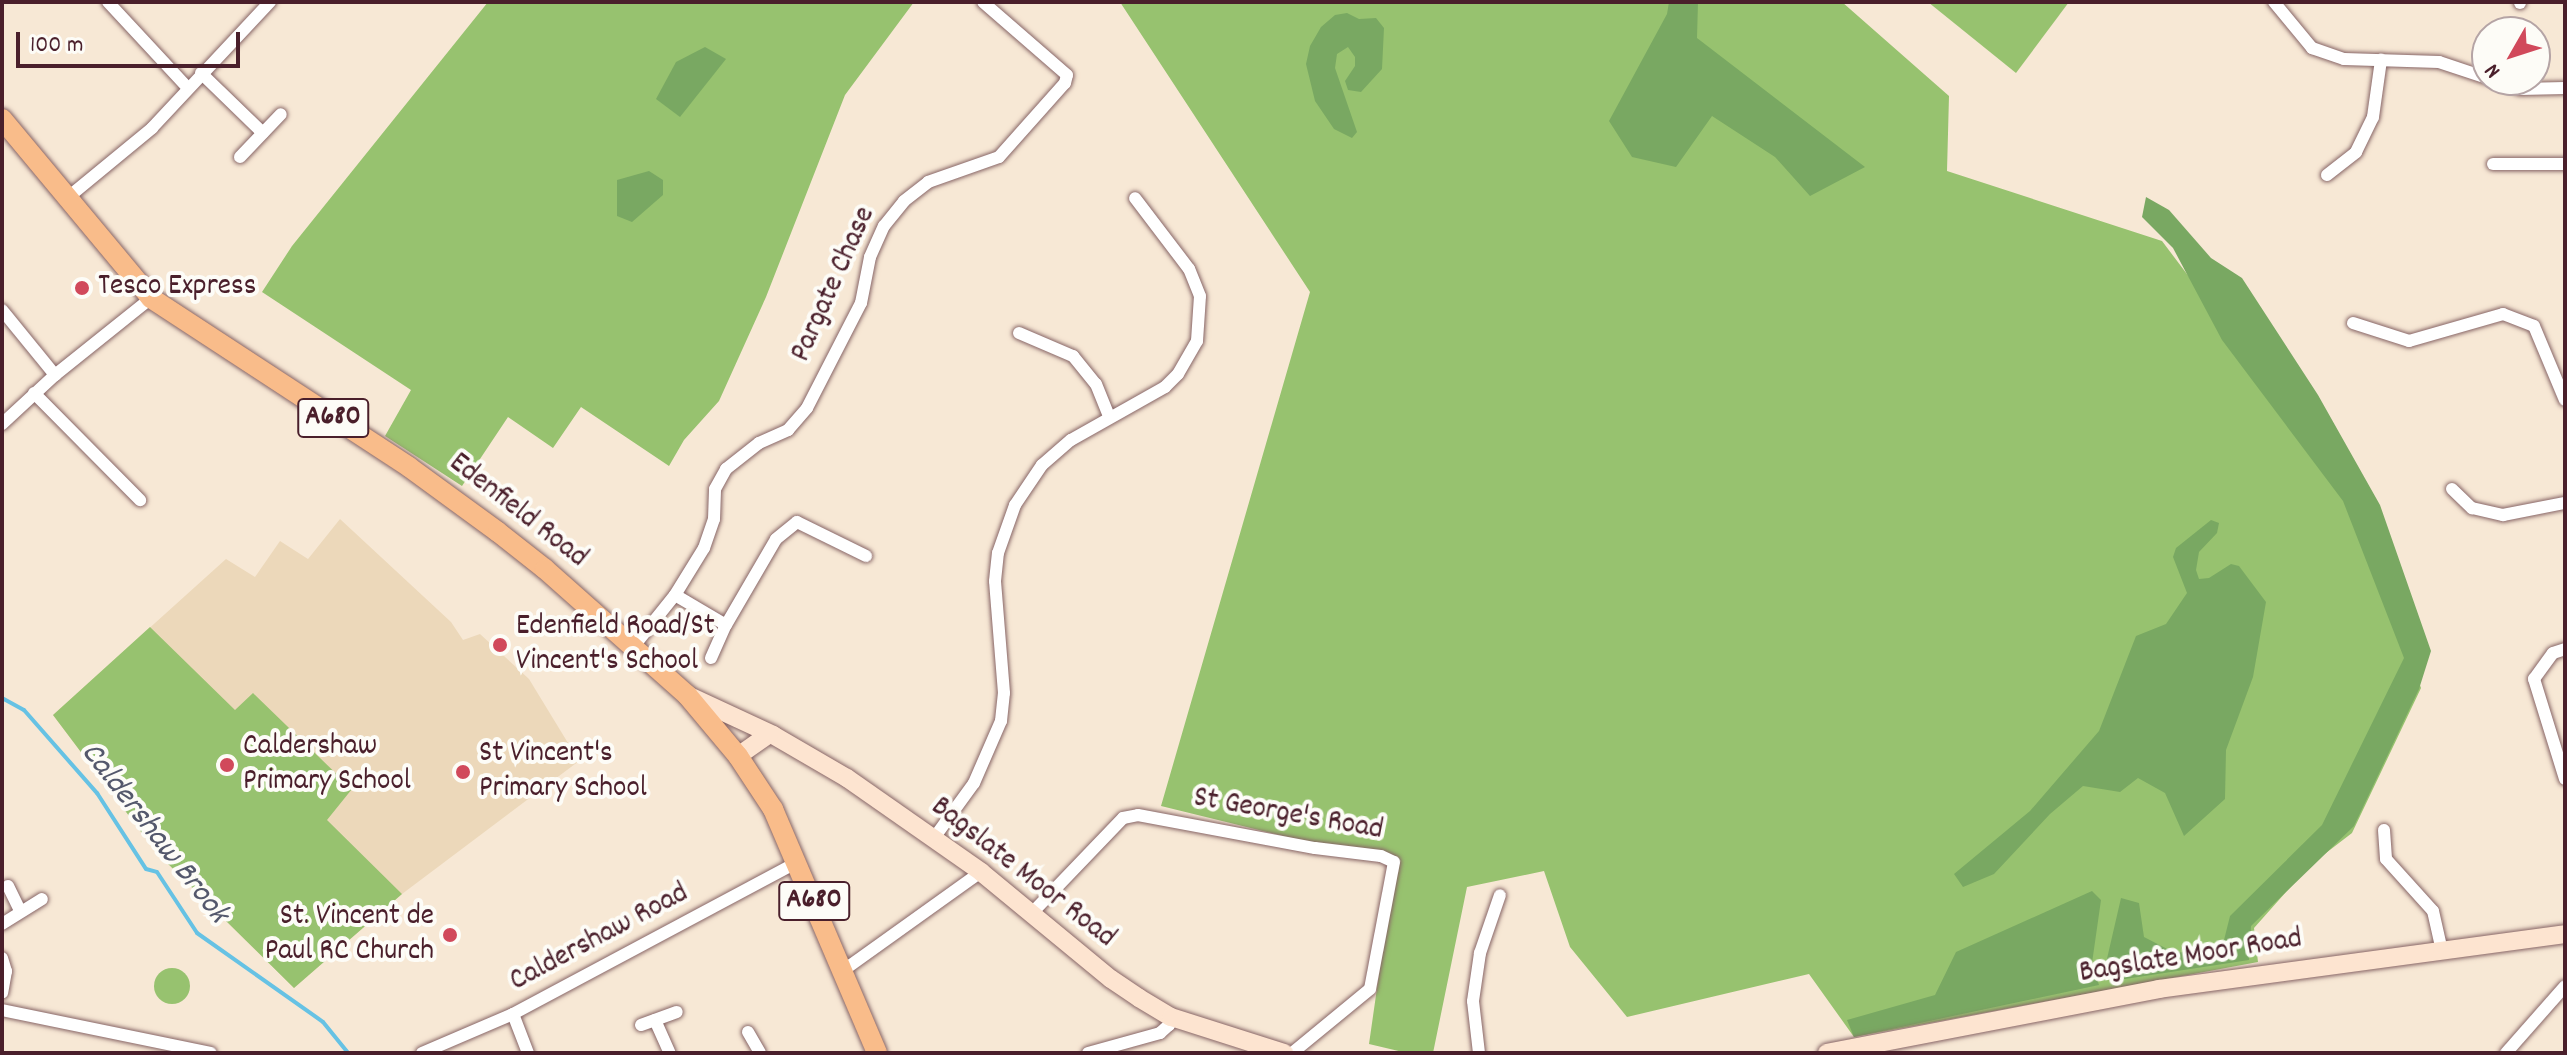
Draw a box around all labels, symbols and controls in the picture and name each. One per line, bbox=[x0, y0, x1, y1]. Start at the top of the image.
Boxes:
scale bar bbox=[20, 16, 244, 66]
north arrow bbox=[2471, 16, 2551, 96]
text: 100 m bbox=[30, 29, 83, 63]
text: N bbox=[2478, 56, 2509, 84]
street label: Pargate Chase bbox=[785, 202, 885, 368]
place label: Tesco Express bbox=[98, 270, 256, 306]
marker: Tesco Express bbox=[73, 279, 91, 297]
road number: A680 bbox=[297, 394, 369, 442]
street label: Edenfield Road bbox=[441, 447, 593, 577]
place label: Edenfield Road/St Vincent's School bbox=[516, 610, 715, 680]
marker: Edenfield Road/St Vincent's School bbox=[491, 636, 509, 654]
place label: Caldershaw Primary School bbox=[243, 730, 411, 800]
water label: Caldershaw Brook bbox=[70, 736, 236, 932]
place label: St Vincent's Primary School bbox=[479, 737, 647, 808]
marker: Caldershaw Primary School bbox=[218, 756, 236, 774]
marker: St Vincent's Primary School bbox=[454, 763, 472, 781]
street label: St George's Road bbox=[1190, 782, 1386, 850]
street label: Bagslate Moor Road bbox=[922, 791, 1122, 957]
street label: Caldershaw Road bbox=[505, 877, 695, 1001]
road number: A680 bbox=[778, 877, 850, 925]
place label: St. Vincent de Paul RC Church bbox=[265, 900, 434, 970]
street label: Bagslate Moor Road bbox=[2077, 923, 2305, 993]
marker: St. Vincent de Paul RC Church bbox=[441, 926, 459, 944]

